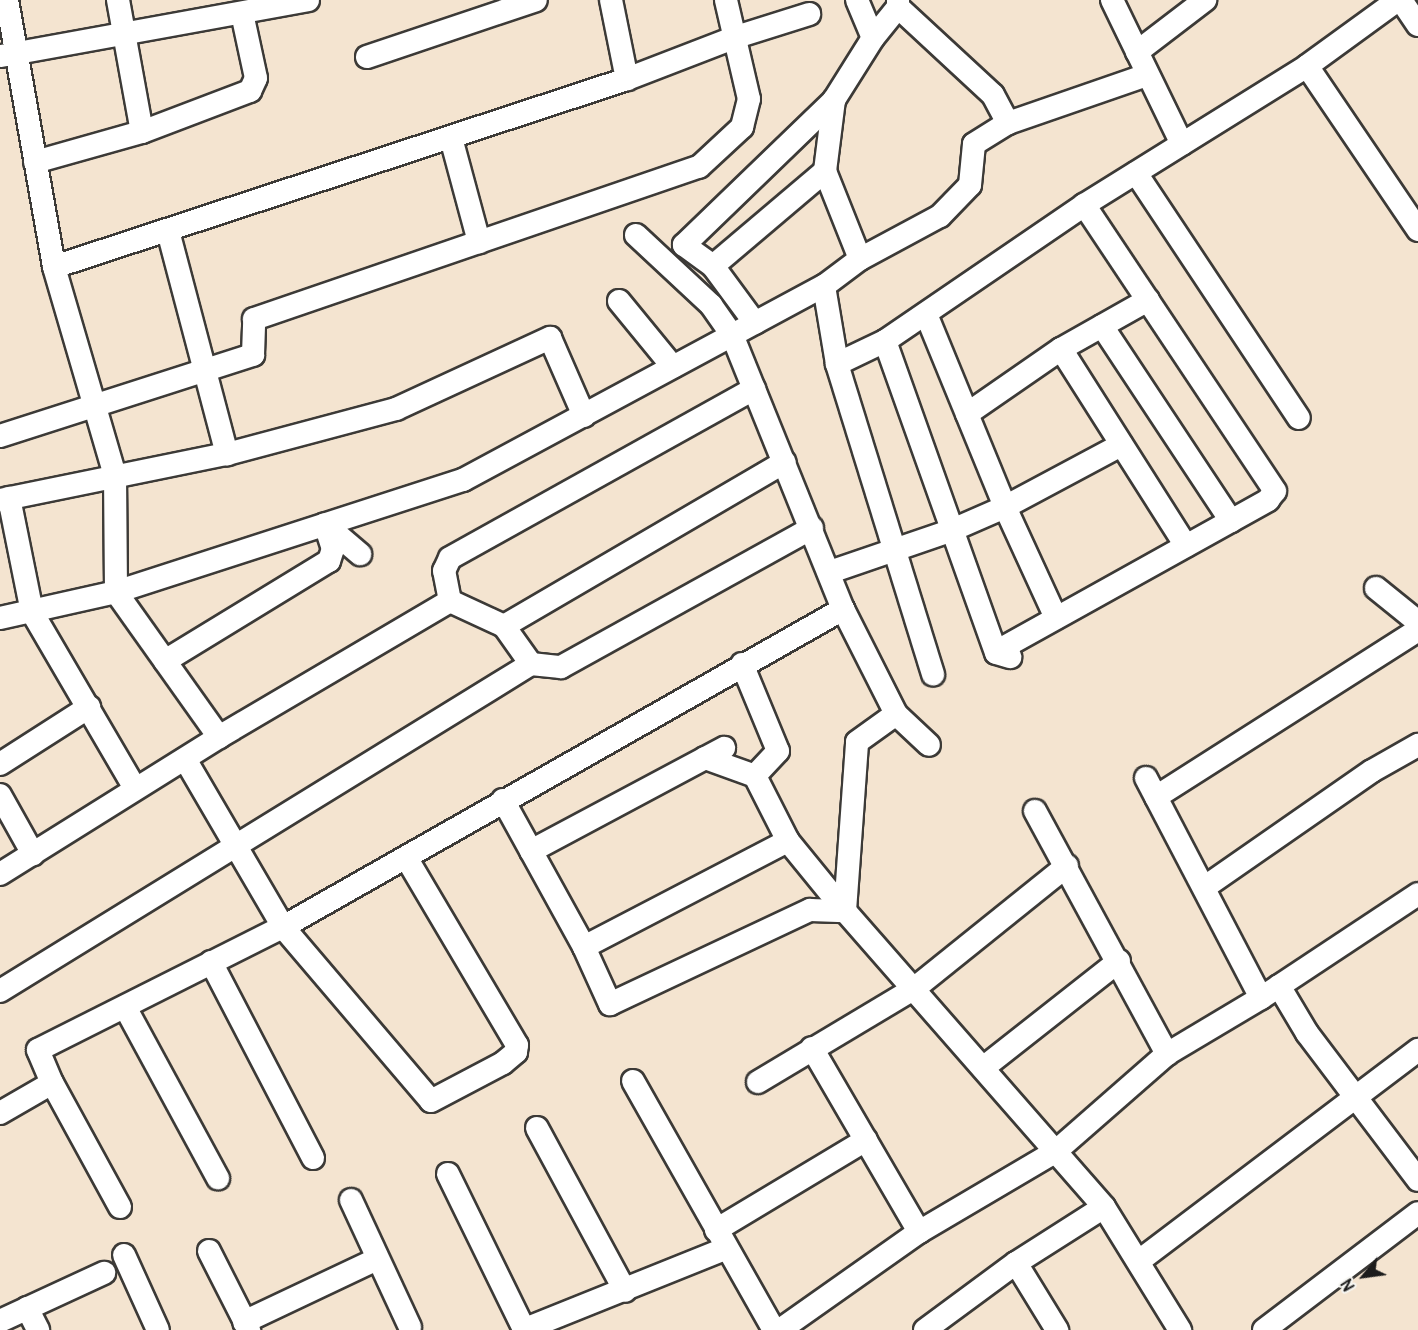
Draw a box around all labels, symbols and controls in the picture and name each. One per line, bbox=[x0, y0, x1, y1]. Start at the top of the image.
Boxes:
north arrow bbox=[1334, 1246, 1394, 1306]
text: N bbox=[1337, 1275, 1360, 1294]

